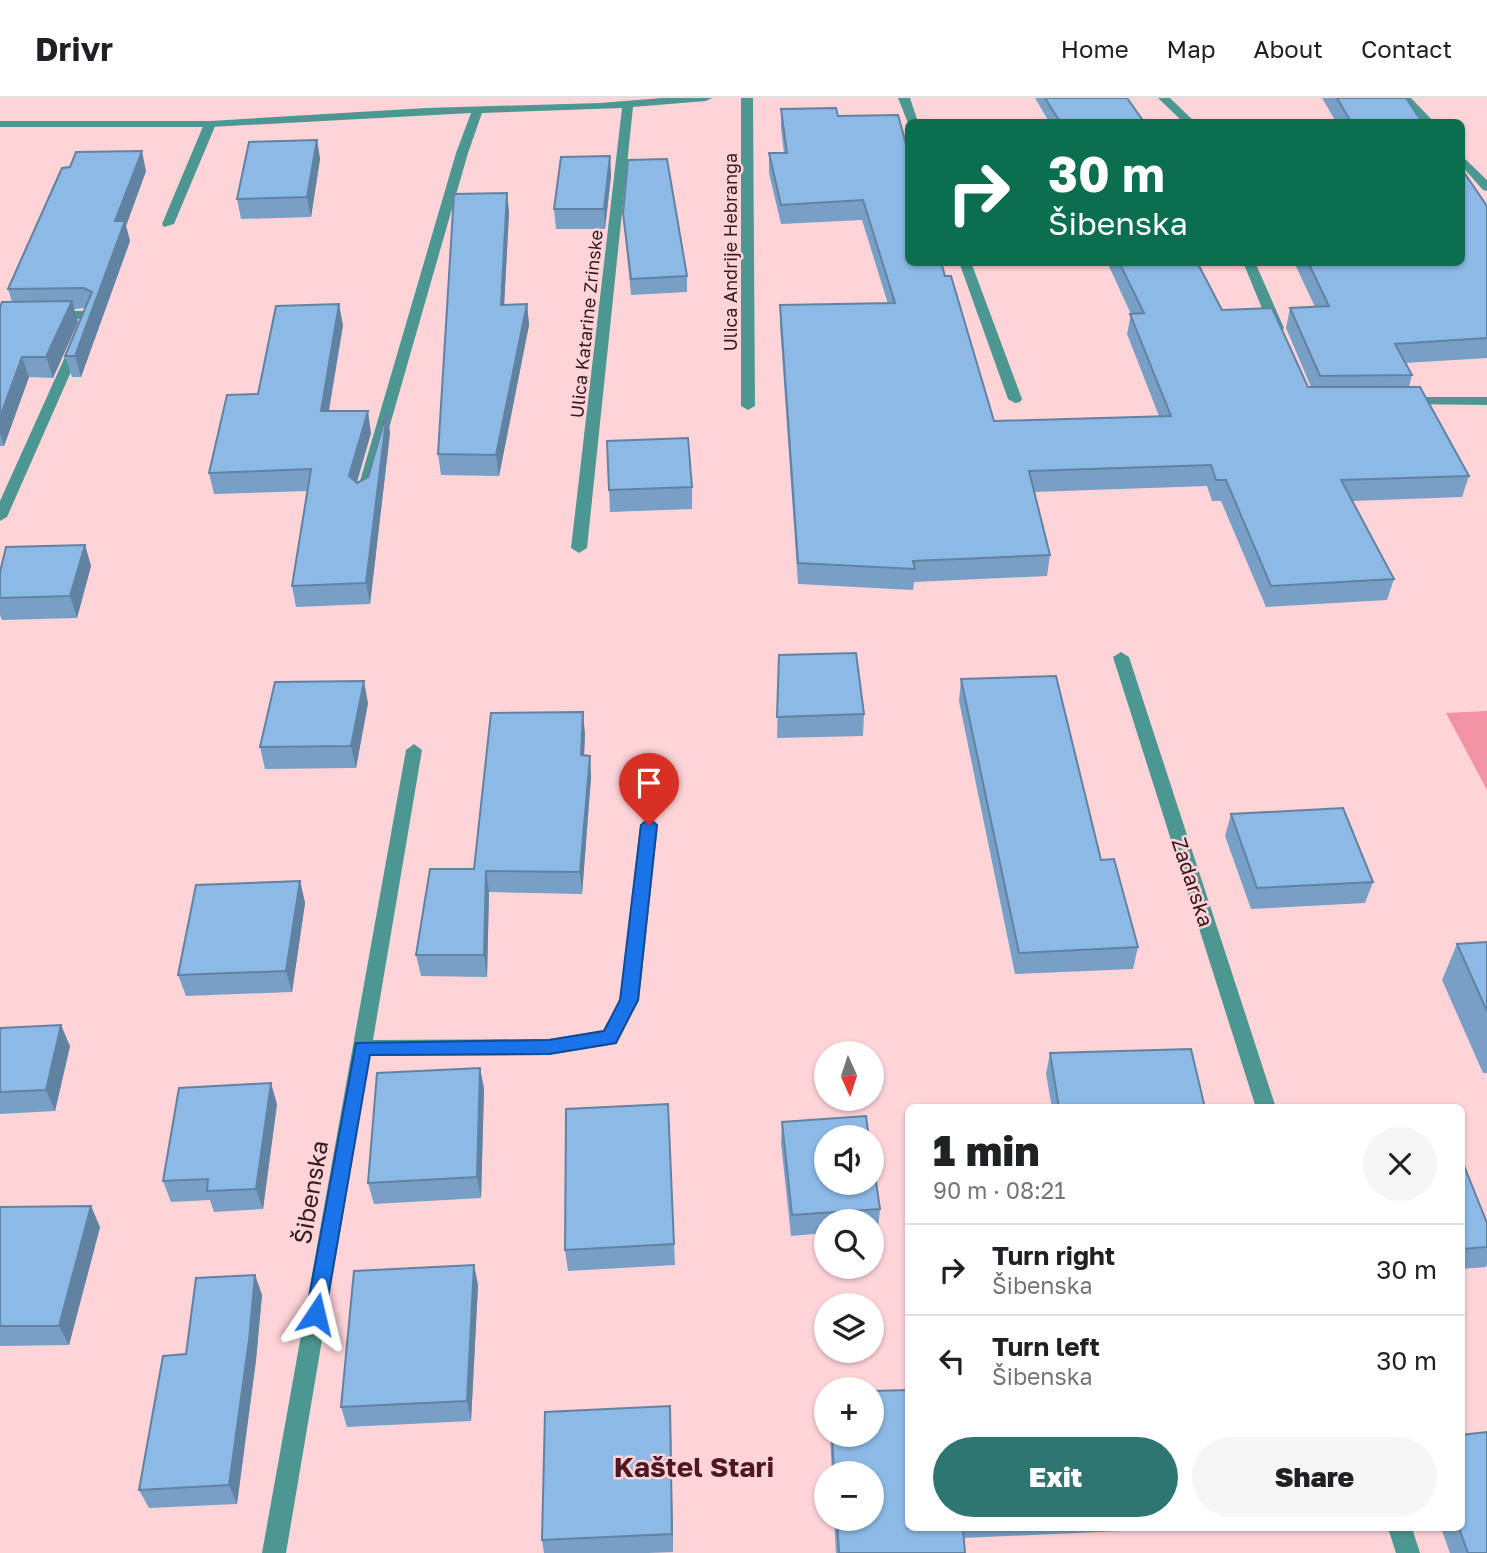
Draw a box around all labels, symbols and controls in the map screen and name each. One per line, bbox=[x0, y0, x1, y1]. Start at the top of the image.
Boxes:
text: Drivr bbox=[35, 29, 113, 68]
text: Home bbox=[1061, 34, 1129, 63]
text: Map bbox=[1167, 34, 1216, 63]
text: About bbox=[1254, 34, 1323, 63]
text: Contact bbox=[1361, 34, 1452, 63]
text: 30 m bbox=[1048, 144, 1165, 203]
icon: right bbox=[933, 147, 1024, 238]
street label: Ulica Andrije Hebranga bbox=[719, 153, 741, 351]
text: Šibenska bbox=[1048, 204, 1188, 242]
street label: Ulica Katarine Zrinske bbox=[565, 229, 607, 419]
pin bbox=[619, 753, 679, 825]
icon: arrive bbox=[630, 764, 668, 802]
street label: Zadarska bbox=[1166, 834, 1220, 930]
north arrow bbox=[814, 1041, 884, 1111]
map controls bbox=[814, 1041, 884, 1531]
button: sound bbox=[814, 1125, 884, 1195]
text: 1 min bbox=[933, 1125, 1040, 1175]
button: close bbox=[1363, 1127, 1437, 1201]
street label: Šibenska bbox=[287, 1138, 333, 1246]
text: 90 m · 08:21 bbox=[933, 1176, 1065, 1204]
button: search bbox=[814, 1209, 884, 1279]
text: Turn right bbox=[992, 1240, 1115, 1271]
icon: right bbox=[933, 1251, 971, 1289]
text: 30 m bbox=[1376, 1254, 1437, 1285]
text: Šibenska bbox=[992, 1271, 1092, 1299]
position arrow bbox=[279, 1277, 353, 1351]
button: layers bbox=[814, 1293, 884, 1363]
text: Turn left bbox=[992, 1331, 1100, 1362]
icon: left bbox=[933, 1342, 971, 1380]
text: 30 m bbox=[1376, 1345, 1437, 1376]
text: Šibenska bbox=[992, 1362, 1092, 1390]
button: + bbox=[814, 1377, 884, 1447]
button: Exit bbox=[933, 1437, 1178, 1517]
button: Share bbox=[1192, 1437, 1437, 1517]
district label: Kaštel Stari bbox=[614, 1450, 774, 1483]
button: − bbox=[814, 1461, 884, 1531]

